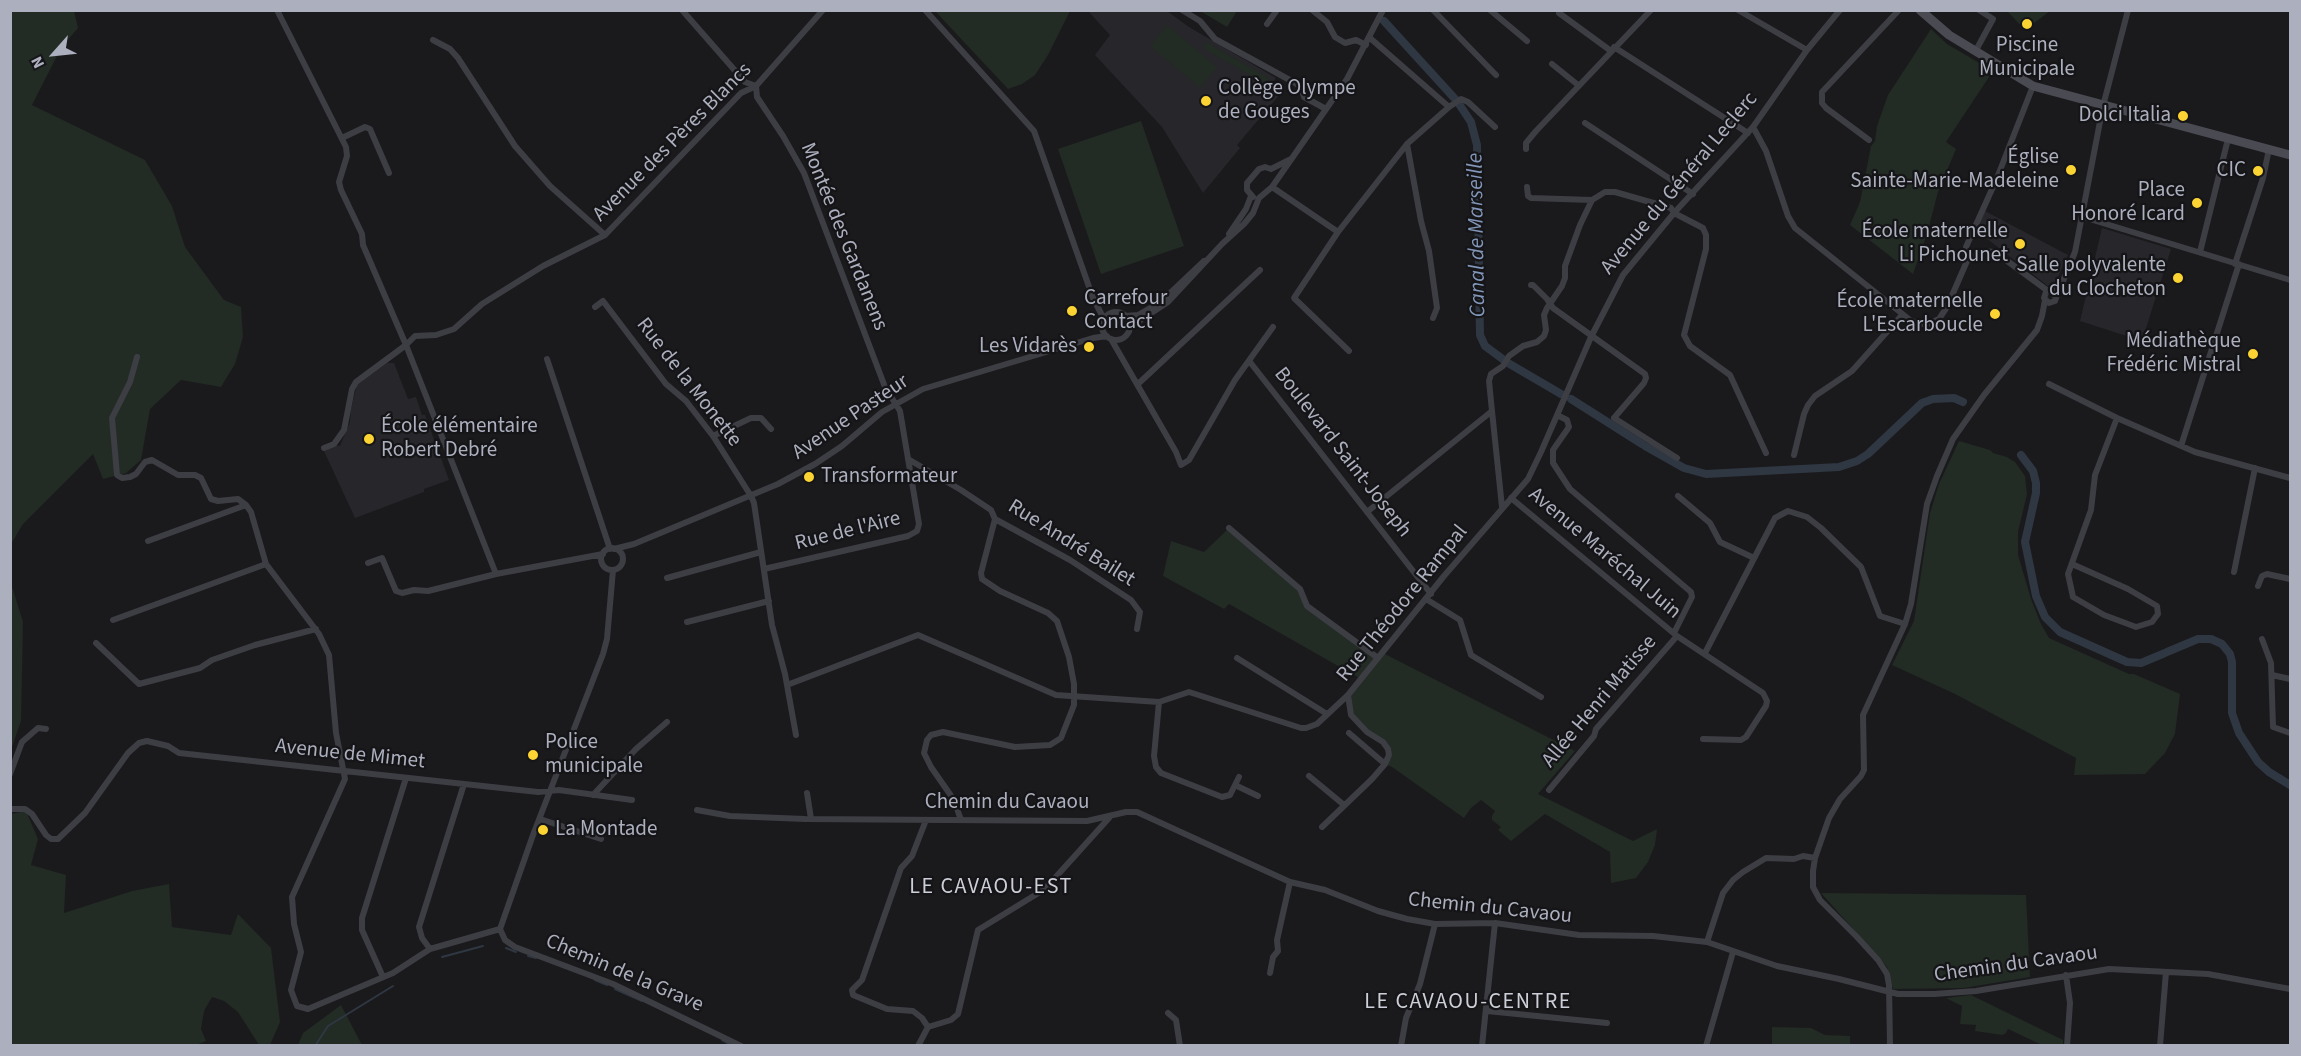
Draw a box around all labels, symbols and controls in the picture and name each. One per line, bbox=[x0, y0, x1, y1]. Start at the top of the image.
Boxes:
marker: Piscine Municipale bbox=[2020, 17, 2034, 31]
north arrow bbox=[24, 24, 84, 84]
place label: Piscine Municipale bbox=[1979, 33, 2075, 83]
text: N bbox=[26, 52, 50, 72]
street label: Avenue des Pères Blancs bbox=[588, 58, 758, 228]
place label: Collège Olympe de Gouges bbox=[1218, 76, 1356, 126]
street label: Avenue du Général Leclerc bbox=[1596, 88, 1764, 280]
marker: Collège Olympe de Gouges bbox=[1199, 94, 1213, 108]
place label: Dolci Italia bbox=[2079, 103, 2171, 129]
marker: Dolci Italia bbox=[2176, 109, 2190, 123]
street label: Montée des Gardanens bbox=[794, 140, 892, 334]
place label: Église Sainte-Marie-Madeleine bbox=[1850, 145, 2059, 195]
water label: Canal de Marseille bbox=[1463, 152, 1493, 318]
place label: CIC bbox=[2216, 158, 2246, 184]
marker: Église Sainte-Marie-Madeleine bbox=[2064, 163, 2078, 177]
marker: CIC bbox=[2251, 164, 2265, 178]
place label: Place Honoré Icard bbox=[2071, 178, 2185, 228]
marker: Place Honoré Icard bbox=[2190, 196, 2204, 210]
place label: École maternelle Li Pichounet bbox=[1861, 219, 2008, 269]
marker: École maternelle Li Pichounet bbox=[2013, 237, 2027, 251]
place label: Salle polyvalente du Clocheton bbox=[2016, 253, 2166, 303]
marker: Salle polyvalente du Clocheton bbox=[2171, 271, 2185, 285]
place label: Carrefour Contact bbox=[1084, 286, 1167, 336]
place label: École maternelle L'Escarboucle bbox=[1836, 289, 1983, 339]
marker: Carrefour Contact bbox=[1065, 304, 1079, 318]
marker: École maternelle L'Escarboucle bbox=[1988, 307, 2002, 321]
street label: Rue de la Monette bbox=[630, 314, 746, 452]
place label: Médiathèque Frédéric Mistral bbox=[2107, 329, 2241, 379]
place label: Les Vidarès bbox=[979, 334, 1077, 360]
marker: Les Vidarès bbox=[1082, 340, 1096, 354]
marker: Médiathèque Frédéric Mistral bbox=[2246, 347, 2260, 361]
street label: Boulevard Saint-Joseph bbox=[1268, 363, 1416, 543]
street label: Avenue Pasteur bbox=[788, 370, 914, 466]
place label: École élémentaire Robert Debré bbox=[381, 414, 538, 464]
marker: École élémentaire Robert Debré bbox=[362, 432, 376, 446]
place label: Transformateur bbox=[821, 464, 957, 490]
marker: Transformateur bbox=[802, 470, 816, 484]
street label: Avenue Maréchal Juin bbox=[1523, 483, 1685, 625]
street label: Rue André Bailet bbox=[1003, 495, 1139, 593]
street label: Rue de l'Aire bbox=[793, 507, 903, 557]
street label: Rue Théodore Rampal bbox=[1332, 521, 1474, 687]
street label: Allée Henri Matisse bbox=[1537, 631, 1663, 773]
place label: Police municipale bbox=[545, 730, 643, 780]
street label: Avenue de Mimet bbox=[274, 735, 426, 775]
marker: Police municipale bbox=[526, 748, 540, 762]
street label: Chemin du Cavaou bbox=[925, 790, 1089, 816]
place label: La Montade bbox=[555, 817, 657, 843]
marker: La Montade bbox=[536, 823, 550, 837]
district label: LE CAVAOU-EST bbox=[909, 875, 1073, 901]
street label: Chemin du Cavaou bbox=[1407, 888, 1573, 930]
street label: Chemin de la Grave bbox=[541, 929, 707, 1019]
street label: Chemin du Cavaou bbox=[1933, 941, 2099, 989]
district label: LE CAVAOU-CENTRE bbox=[1364, 990, 1572, 1016]

